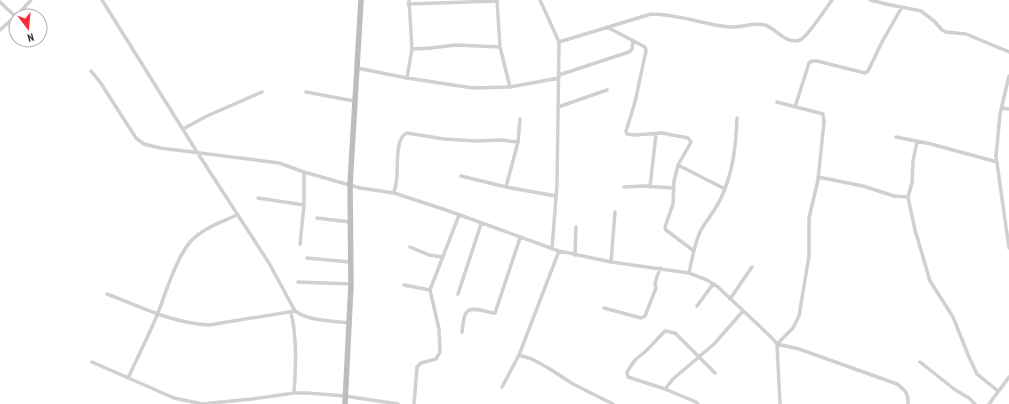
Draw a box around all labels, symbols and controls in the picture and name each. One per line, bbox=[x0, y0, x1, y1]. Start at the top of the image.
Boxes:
north arrow bbox=[8, 8, 48, 48]
text: N bbox=[26, 30, 36, 45]

